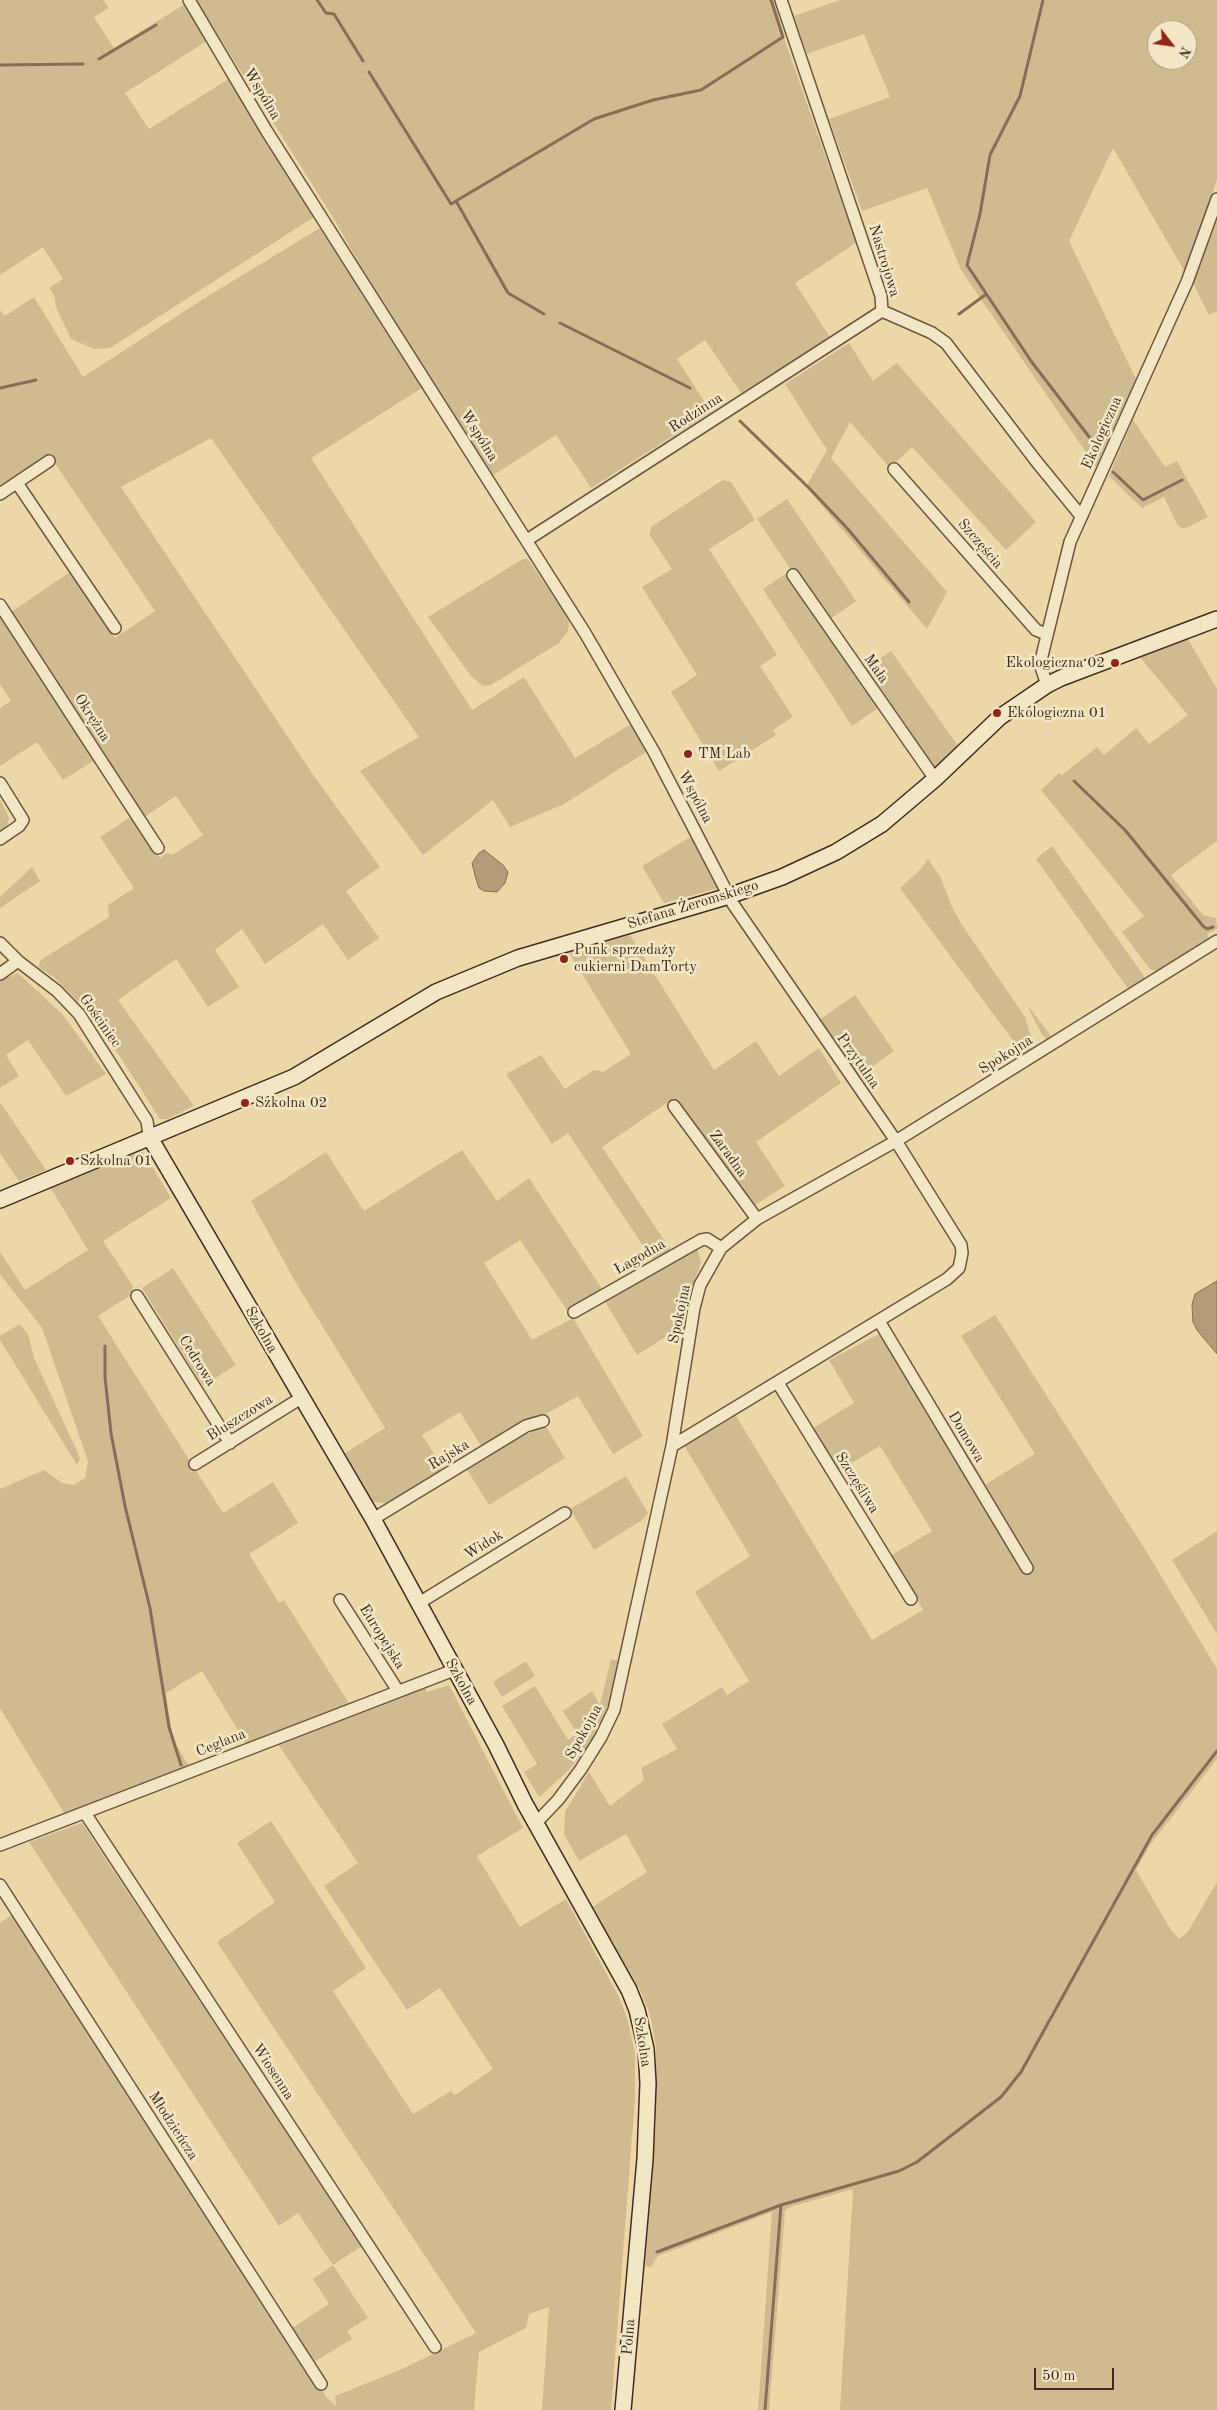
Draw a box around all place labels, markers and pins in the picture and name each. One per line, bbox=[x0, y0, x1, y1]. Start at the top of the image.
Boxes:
place label: Ekologiczna 02 bbox=[1006, 654, 1105, 672]
marker: Ekologiczna 02 bbox=[1109, 657, 1121, 669]
place label: Ekologiczna 01 bbox=[1007, 704, 1106, 722]
marker: Ekologiczna 01 bbox=[991, 707, 1003, 719]
place label: TM Lab bbox=[698, 745, 751, 763]
marker: TM Lab bbox=[682, 748, 694, 760]
place label: Punk sprzedaży cukierni DamTorty bbox=[574, 941, 697, 976]
marker: Punk sprzedaży cukierni DamTorty bbox=[558, 953, 570, 965]
place label: Szkolna 02 bbox=[255, 1094, 327, 1112]
marker: Szkolna 02 bbox=[239, 1097, 251, 1109]
place label: Szkolna 01 bbox=[80, 1152, 152, 1170]
marker: Szkolna 01 bbox=[64, 1155, 76, 1167]

